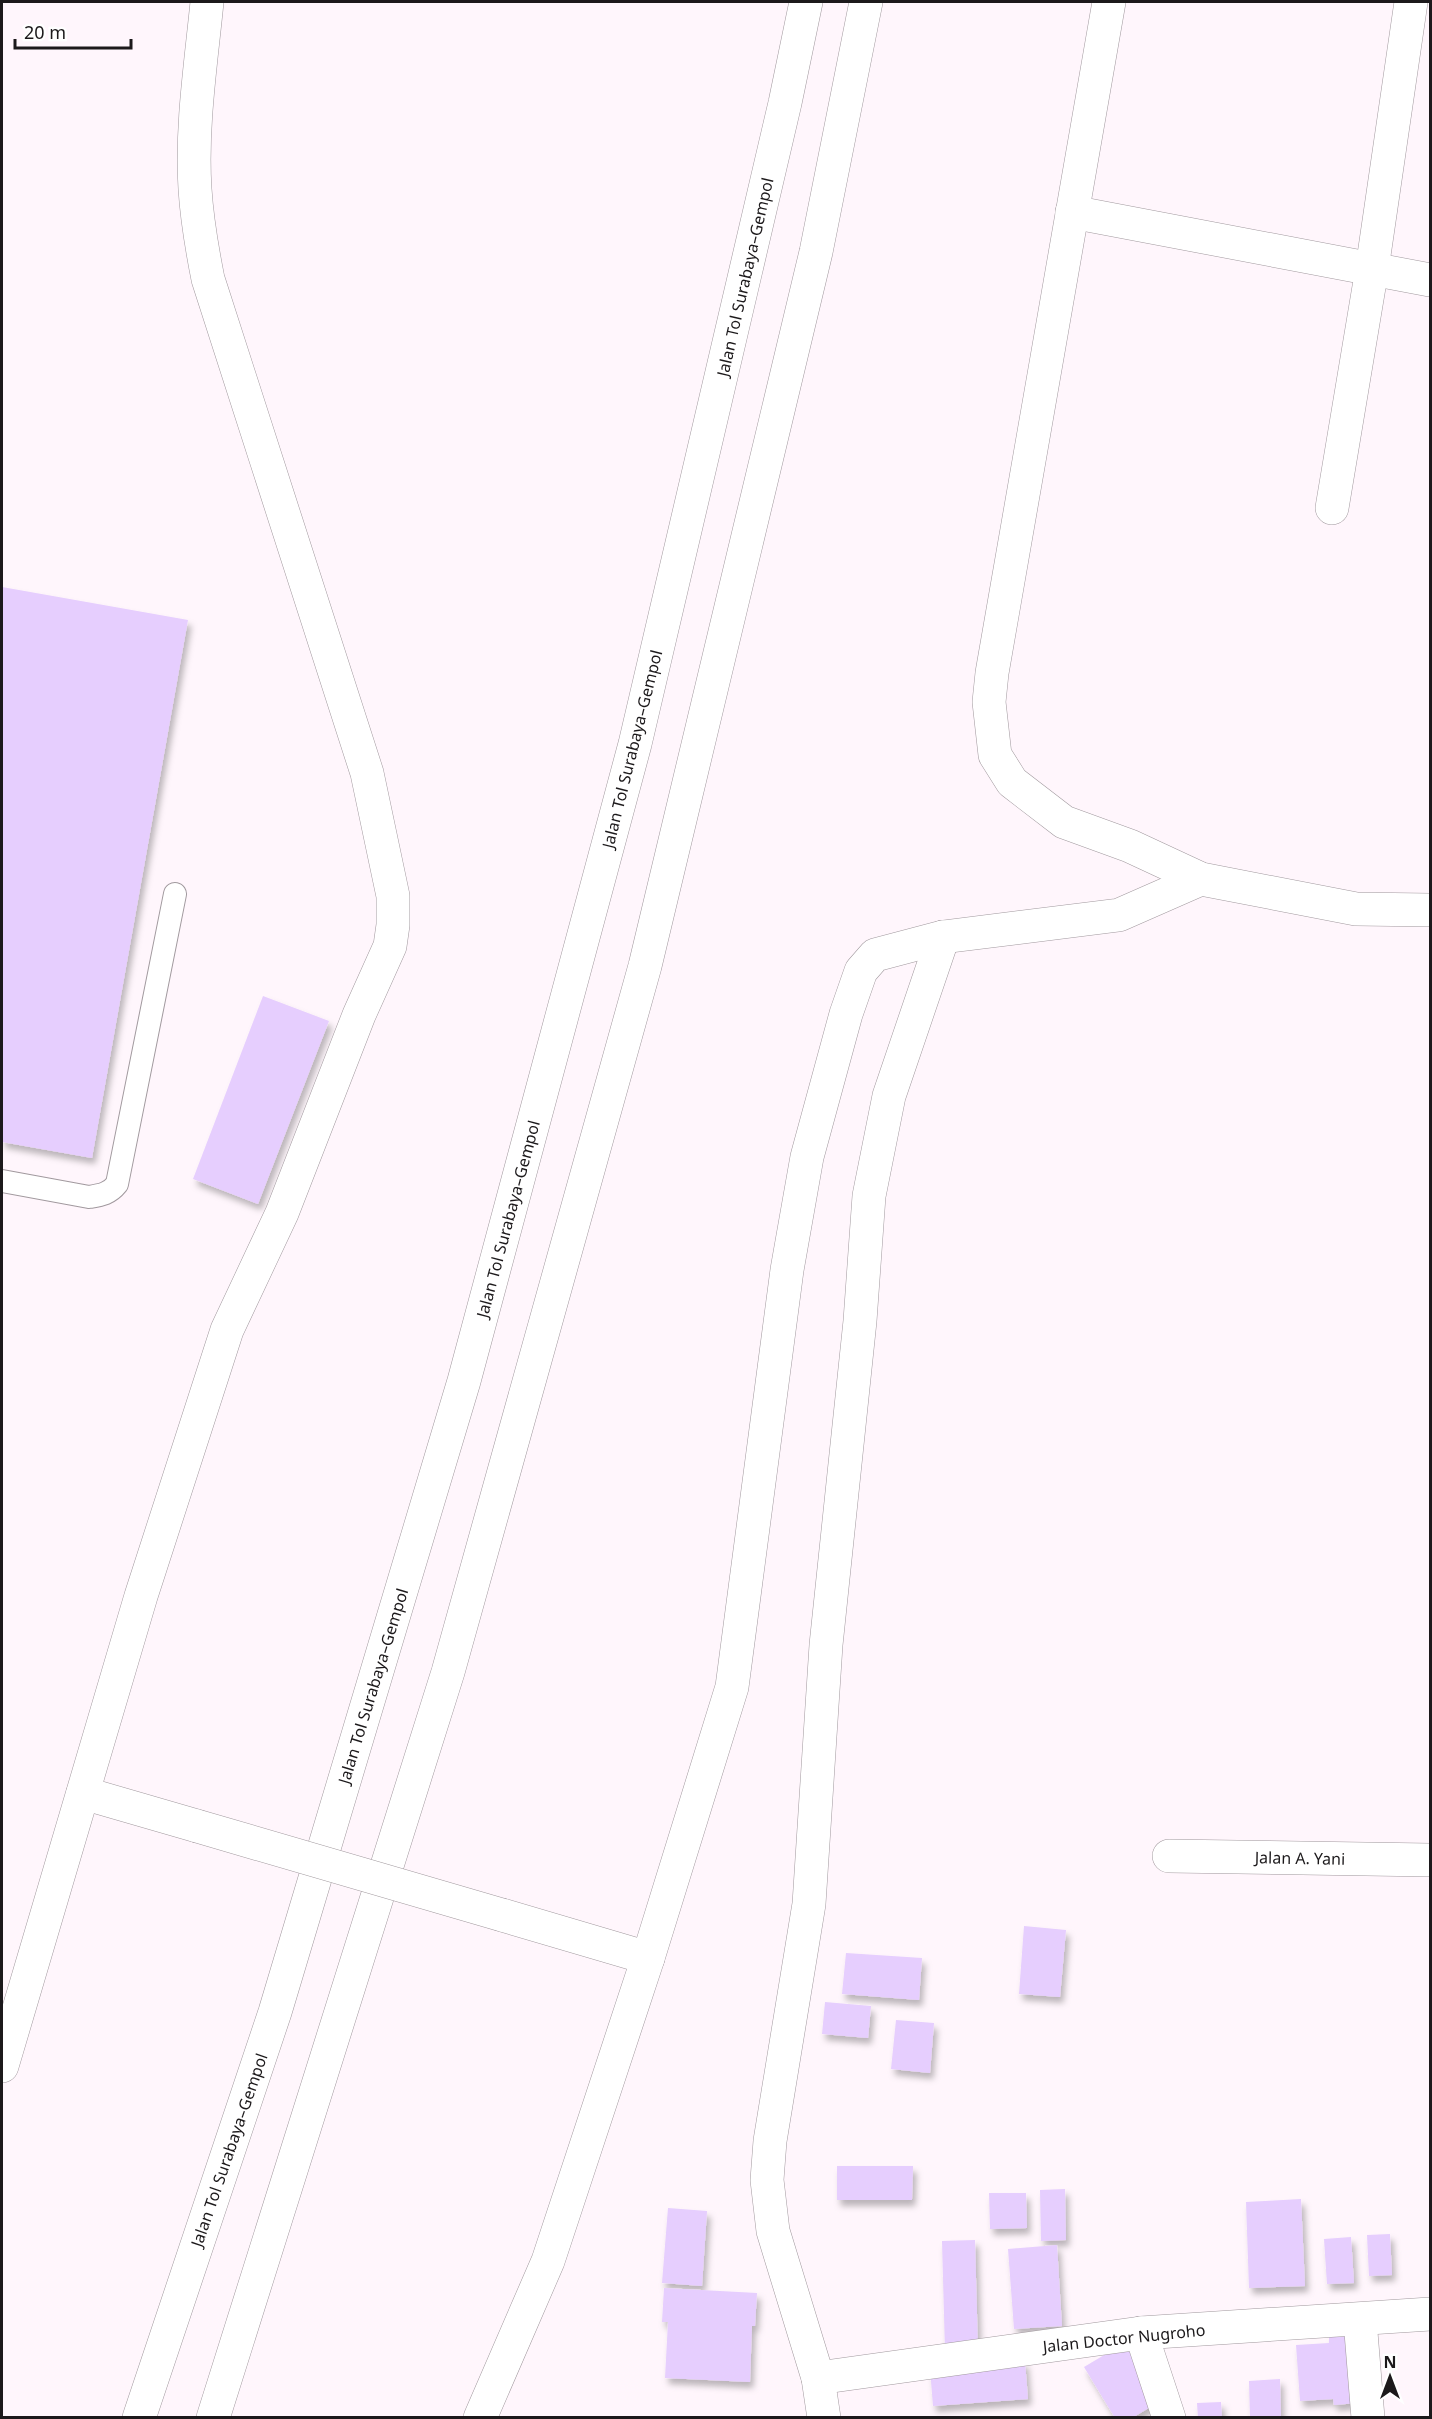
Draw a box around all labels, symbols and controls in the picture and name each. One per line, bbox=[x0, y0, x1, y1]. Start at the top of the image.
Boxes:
scale bar bbox=[15, 12, 130, 50]
text: 20 m bbox=[24, 20, 66, 44]
street label: Jalan Tol Surabaya–Gempol bbox=[711, 175, 779, 381]
street label: Jalan Tol Surabaya–Gempol bbox=[596, 648, 667, 852]
street label: Jalan Tol Surabaya–Gempol bbox=[471, 1118, 545, 1322]
street label: Jalan Tol Surabaya–Gempol bbox=[332, 1586, 413, 1788]
street label: Jalan A. Yani bbox=[1253, 1846, 1345, 1870]
street label: Jalan Tol Surabaya–Gempol bbox=[185, 2050, 273, 2252]
street label: Jalan Doctor Nugroho bbox=[1040, 2319, 1206, 2358]
north arrow bbox=[1360, 2347, 1420, 2407]
text: N bbox=[1383, 2351, 1397, 2373]

